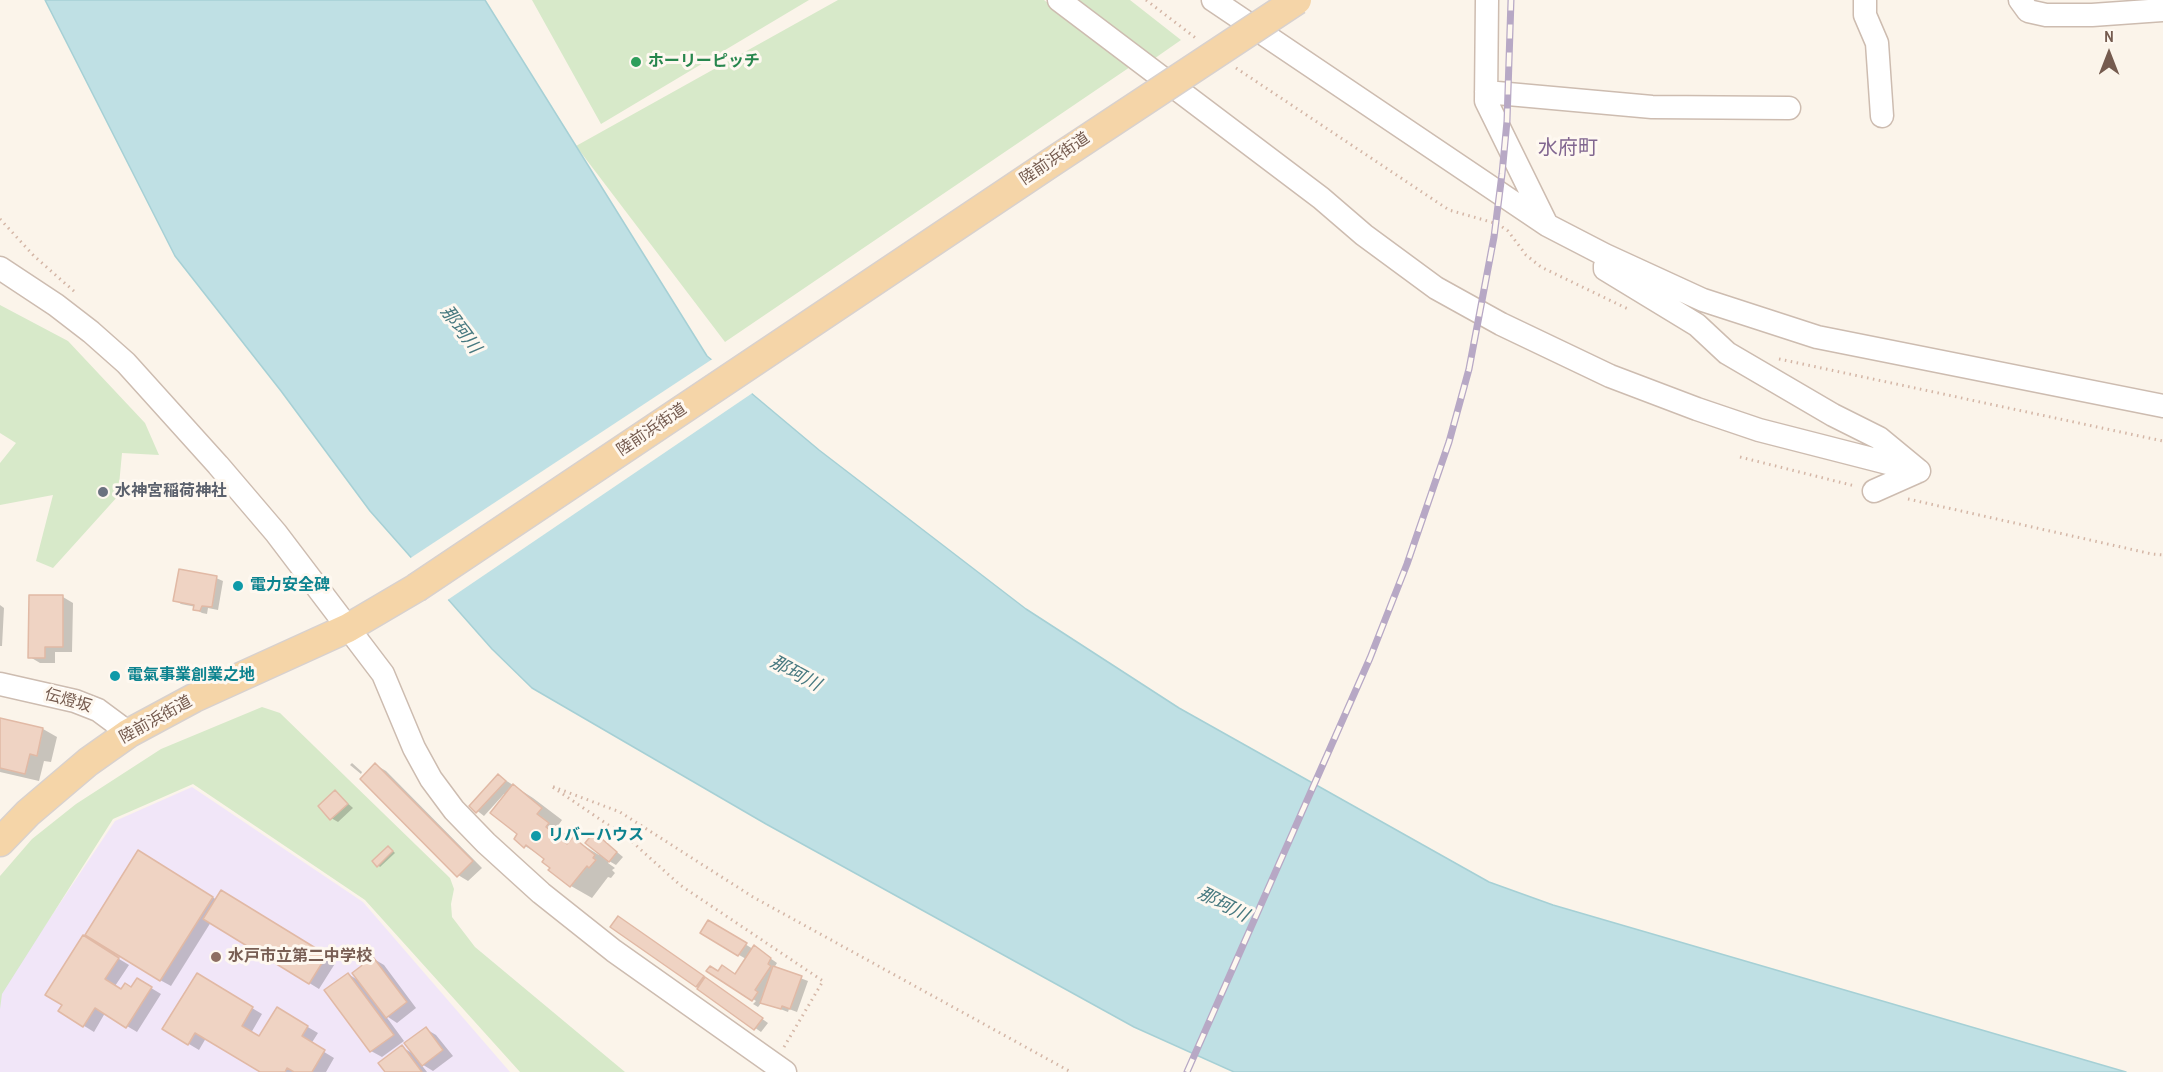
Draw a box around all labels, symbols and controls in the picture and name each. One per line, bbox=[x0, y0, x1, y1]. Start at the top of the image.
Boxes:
north arrow bbox=[2079, 24, 2139, 84]
text: N bbox=[2104, 25, 2114, 47]
place label: ホーリーピッチ bbox=[648, 52, 760, 72]
marker: ホーリーピッチ bbox=[629, 55, 643, 69]
street label: 陸前浜街道 bbox=[1016, 129, 1094, 189]
district label: 水府町 bbox=[1538, 137, 1598, 161]
water label: 那珂川 bbox=[435, 302, 485, 358]
street label: 陸前浜街道 bbox=[613, 400, 691, 460]
place label: 水神宮稲荷神社 bbox=[115, 482, 227, 502]
marker: 水神宮稲荷神社 bbox=[96, 485, 110, 499]
place label: 電力安全碑 bbox=[250, 576, 330, 596]
marker: 電力安全碑 bbox=[231, 579, 245, 593]
water label: 那珂川 bbox=[766, 652, 824, 696]
place label: 電氣事業創業之地 bbox=[127, 666, 255, 686]
marker: 電氣事業創業之地 bbox=[108, 669, 122, 683]
street label: 伝燈坂 bbox=[42, 685, 94, 717]
street label: 陸前浜街道 bbox=[116, 692, 196, 748]
place label: リバーハウス bbox=[548, 826, 644, 846]
marker: リバーハウス bbox=[529, 829, 543, 843]
water label: 那珂川 bbox=[1194, 883, 1252, 927]
place label: 水戸市立第二中学校 bbox=[228, 947, 372, 967]
marker: 水戸市立第二中学校 bbox=[209, 950, 223, 964]

